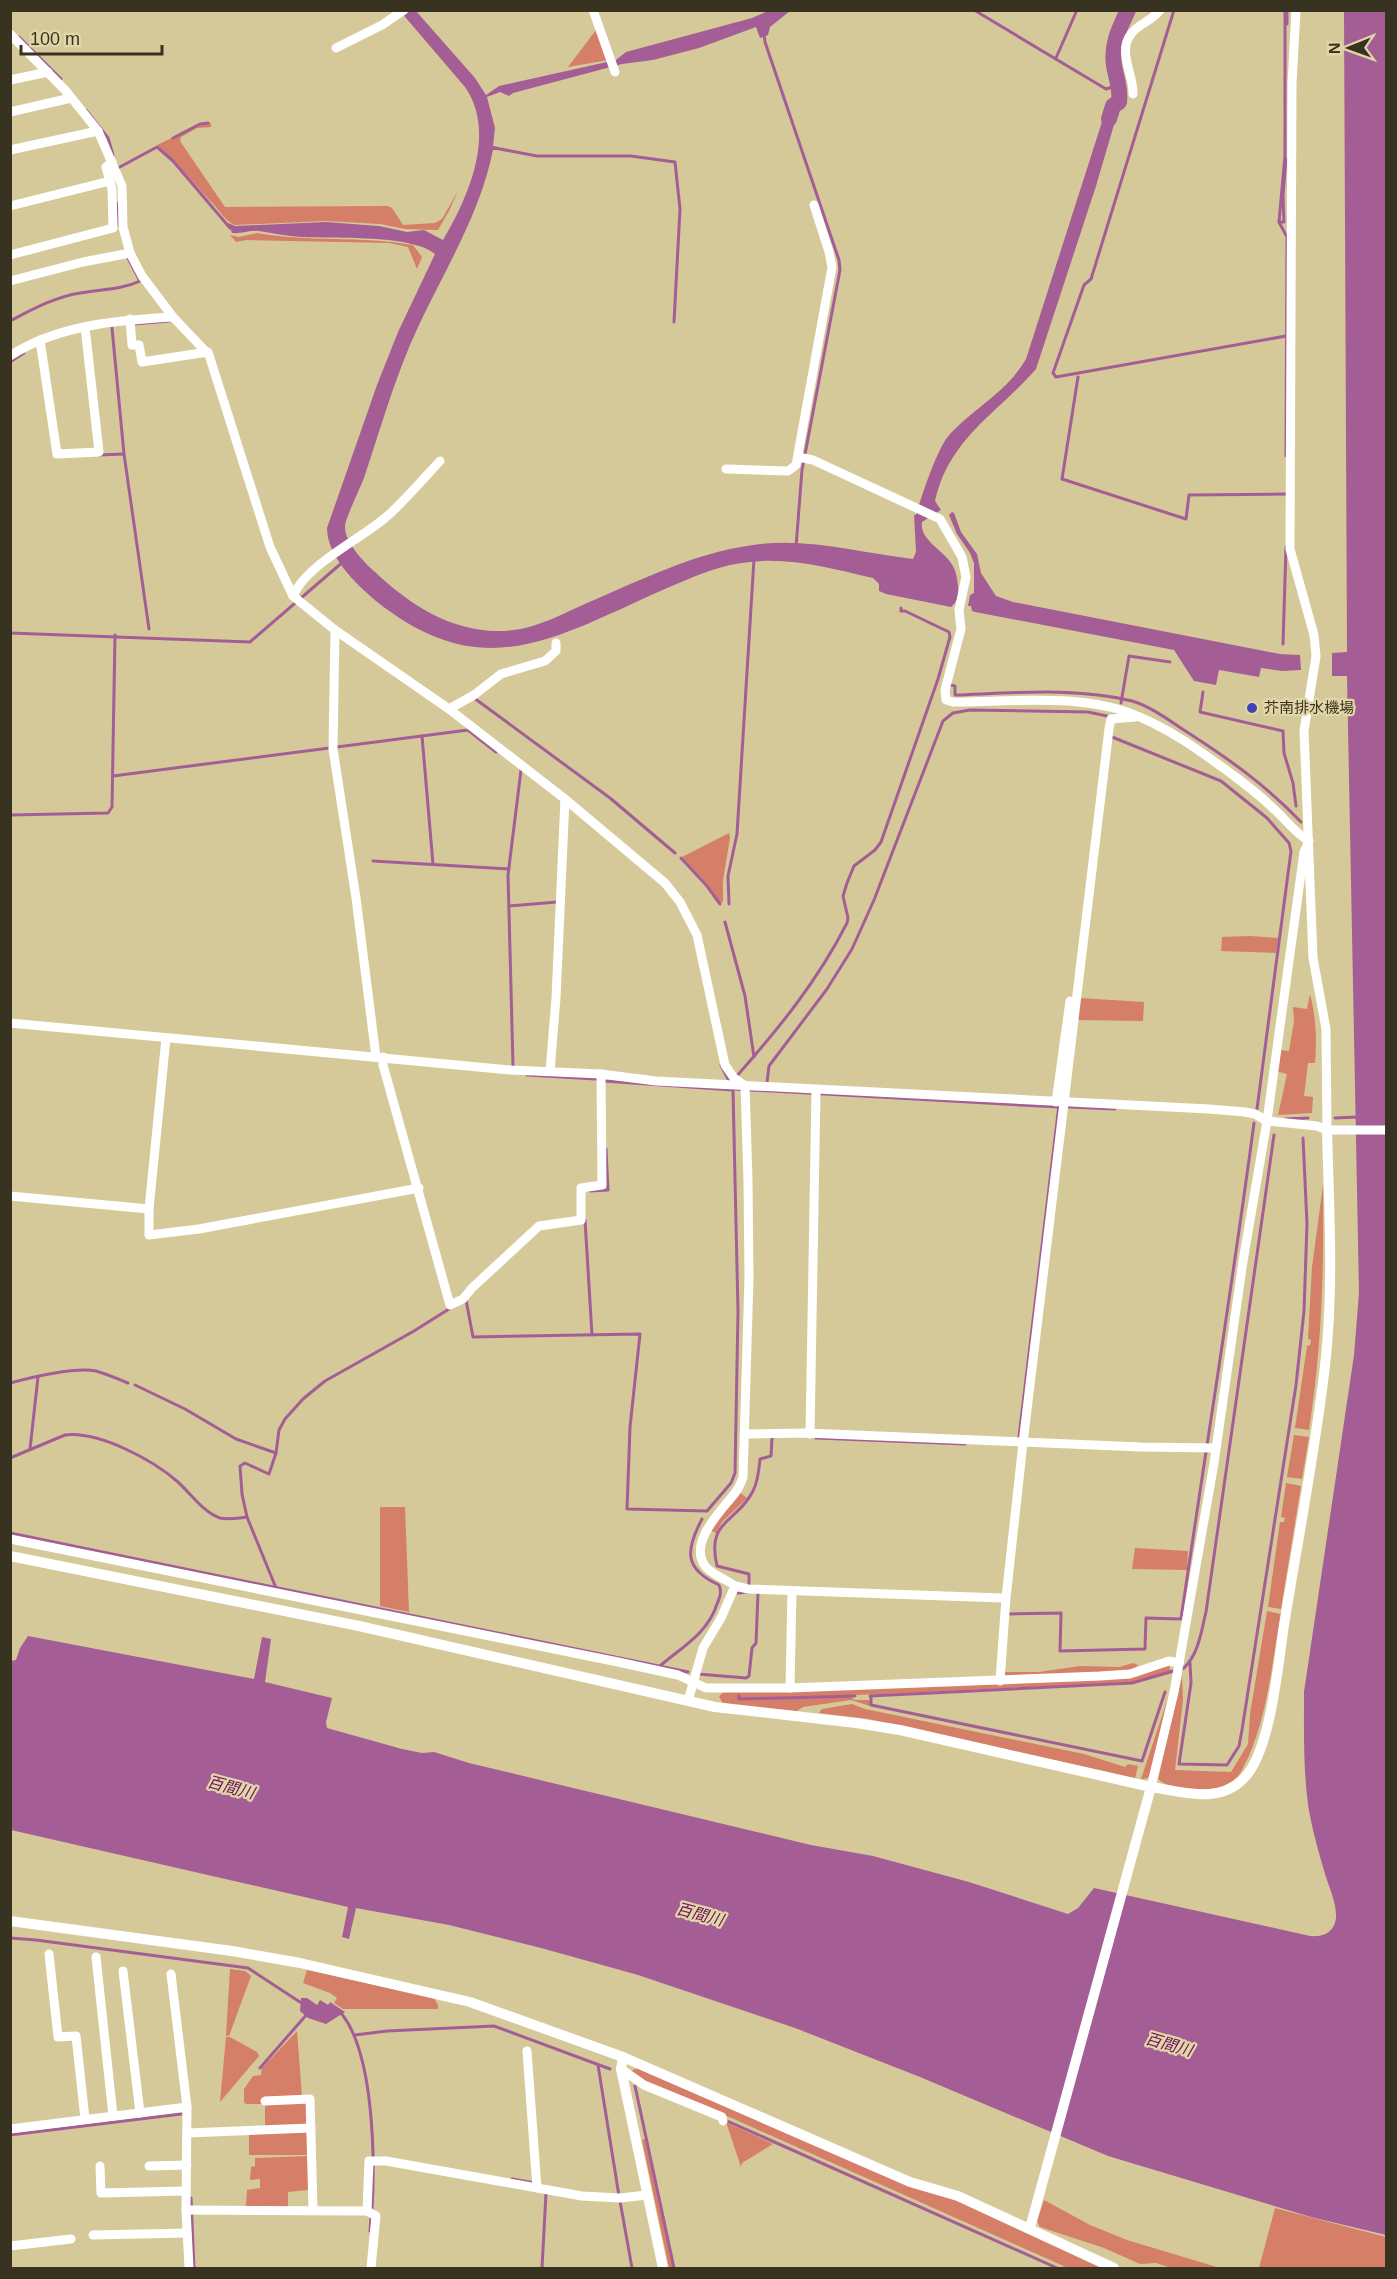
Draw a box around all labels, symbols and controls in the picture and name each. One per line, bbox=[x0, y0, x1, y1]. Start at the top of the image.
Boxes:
scale bar bbox=[21, 18, 162, 56]
north arrow bbox=[1319, 18, 1379, 78]
text: 100 m bbox=[30, 29, 80, 49]
text: N bbox=[1326, 42, 1343, 54]
place label: 芥南排水機場 bbox=[1264, 699, 1354, 716]
marker: 芥南排水機場 bbox=[1245, 701, 1259, 715]
water label: 百間川 bbox=[205, 1773, 258, 1802]
water label: 百間川 bbox=[674, 1900, 727, 1929]
water label: 百間川 bbox=[1143, 2030, 1196, 2060]

